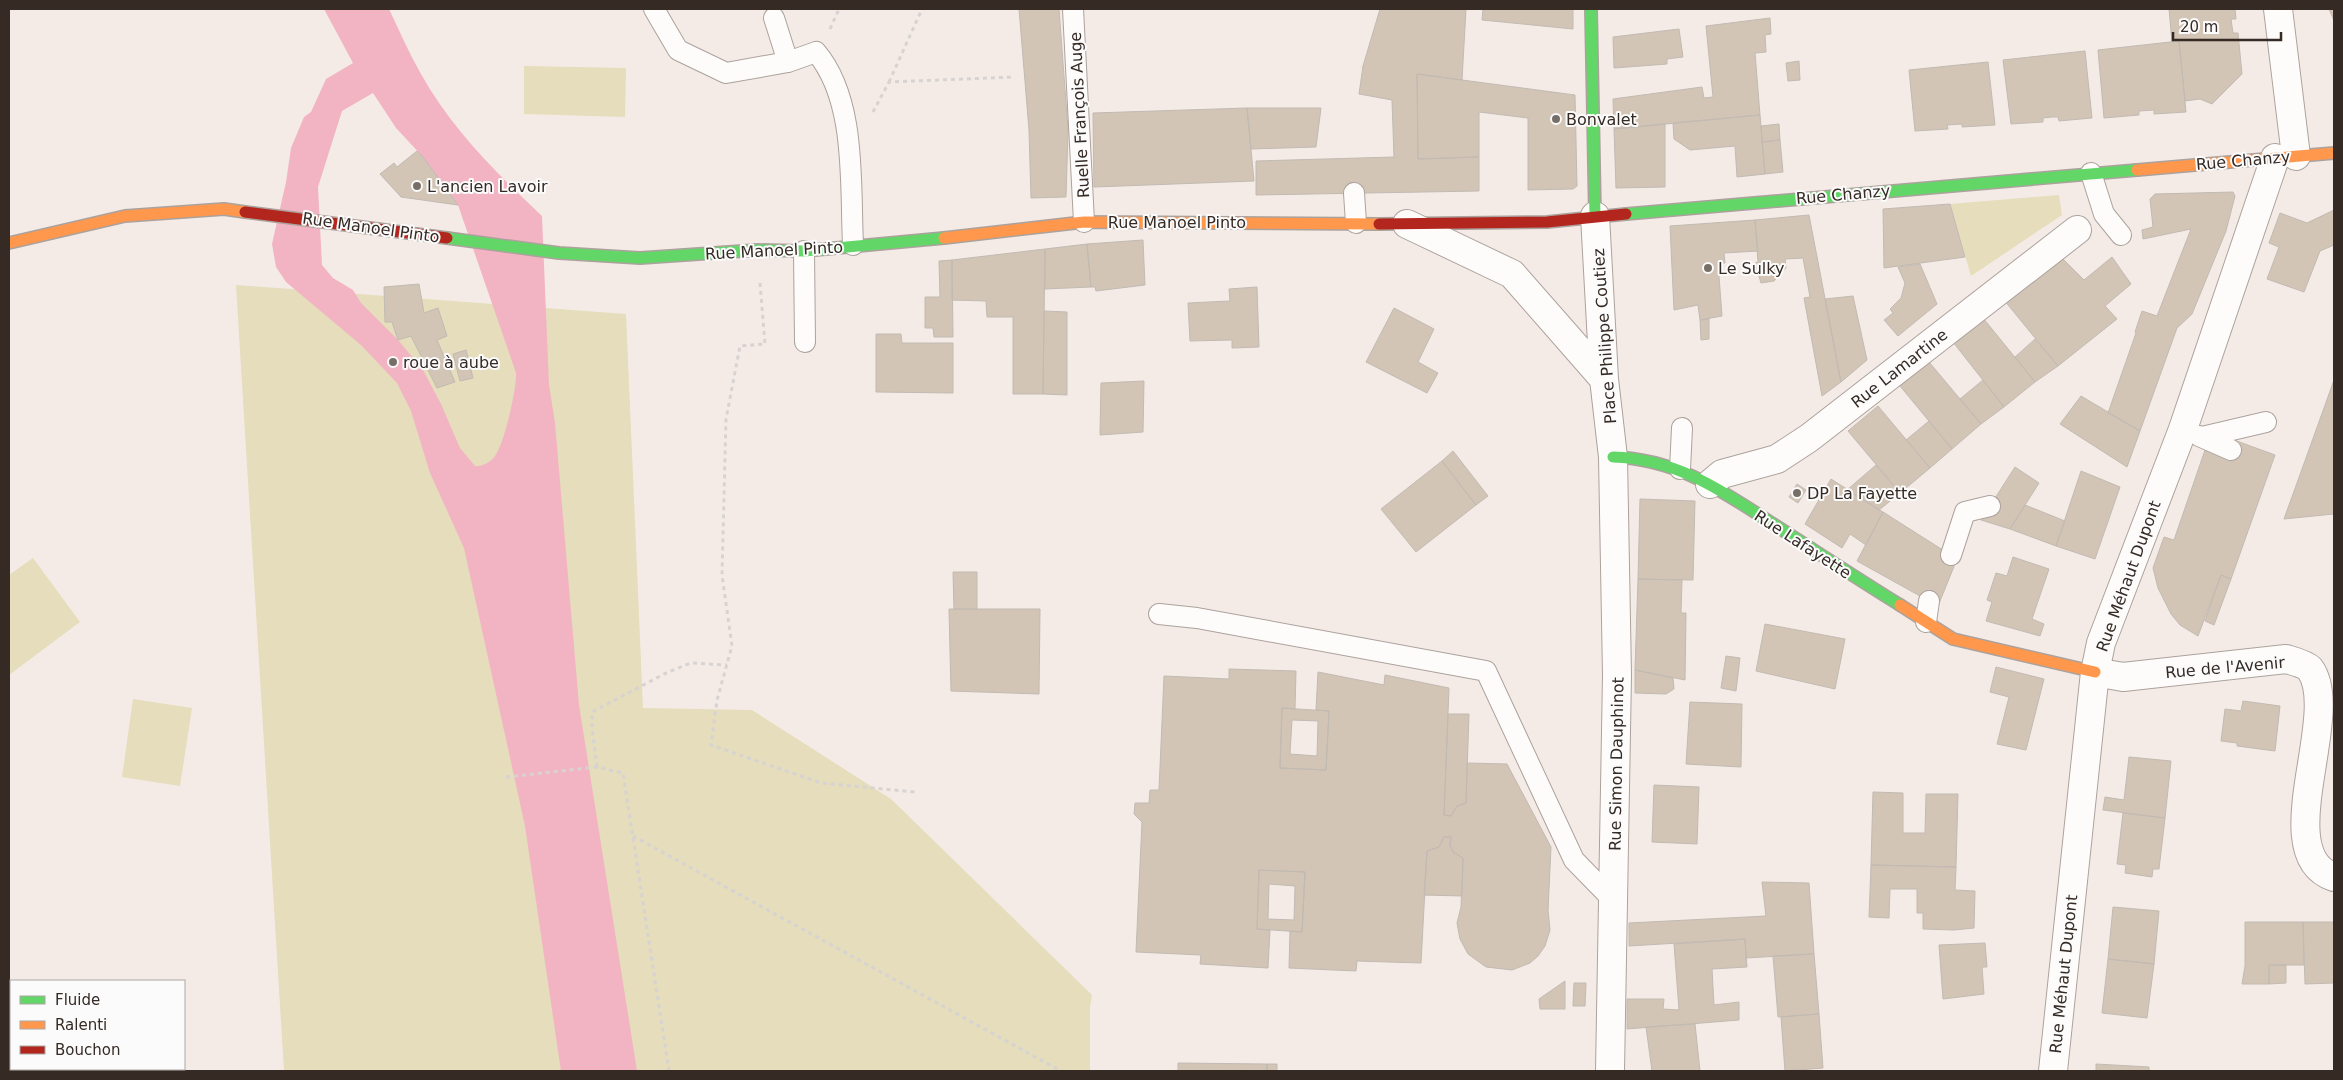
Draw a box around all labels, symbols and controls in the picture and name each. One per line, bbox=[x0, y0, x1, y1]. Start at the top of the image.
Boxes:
scale bar bbox=[2173, 10, 2280, 42]
text: 20 m bbox=[2180, 18, 2218, 36]
street label: Ruelle François Auge bbox=[1066, 31, 1093, 199]
place label: Bonvalet bbox=[1566, 110, 1637, 129]
marker: Bonvalet bbox=[1550, 113, 1562, 125]
street label: Rue Chanzy bbox=[2195, 147, 2291, 174]
place label: L'ancien Lavoir bbox=[427, 177, 548, 196]
marker: L'ancien Lavoir bbox=[411, 180, 423, 192]
street label: Rue Chanzy bbox=[1795, 181, 1891, 208]
street label: Rue Manoel Pinto bbox=[301, 208, 441, 247]
street label: Rue Manoel Pinto bbox=[1108, 213, 1246, 232]
street label: Rue Manoel Pinto bbox=[704, 237, 844, 264]
street label: Place Philippe Coutiez bbox=[1589, 247, 1620, 424]
place label: Le Sulky bbox=[1718, 259, 1784, 278]
marker: Le Sulky bbox=[1702, 262, 1714, 274]
street label: Rue Lamartine bbox=[1847, 325, 1951, 412]
place label: roue à aube bbox=[403, 353, 499, 372]
marker: roue à aube bbox=[387, 356, 399, 368]
place label: DP La Fayette bbox=[1807, 484, 1917, 503]
marker: DP La Fayette bbox=[1791, 487, 1803, 499]
street label: Rue Méhaut Dupont bbox=[2092, 498, 2165, 654]
street label: Rue Lafayette bbox=[1751, 506, 1855, 583]
street label: Rue de l'Avenir bbox=[2164, 653, 2286, 682]
street label: Rue Simon Dauphinot bbox=[1605, 677, 1628, 851]
street label: Rue Méhaut Dupont bbox=[2046, 894, 2081, 1054]
legend bbox=[10, 980, 185, 1070]
text: Fluide bbox=[55, 991, 100, 1009]
text: Ralenti bbox=[55, 1016, 107, 1034]
text: Bouchon bbox=[55, 1041, 120, 1059]

